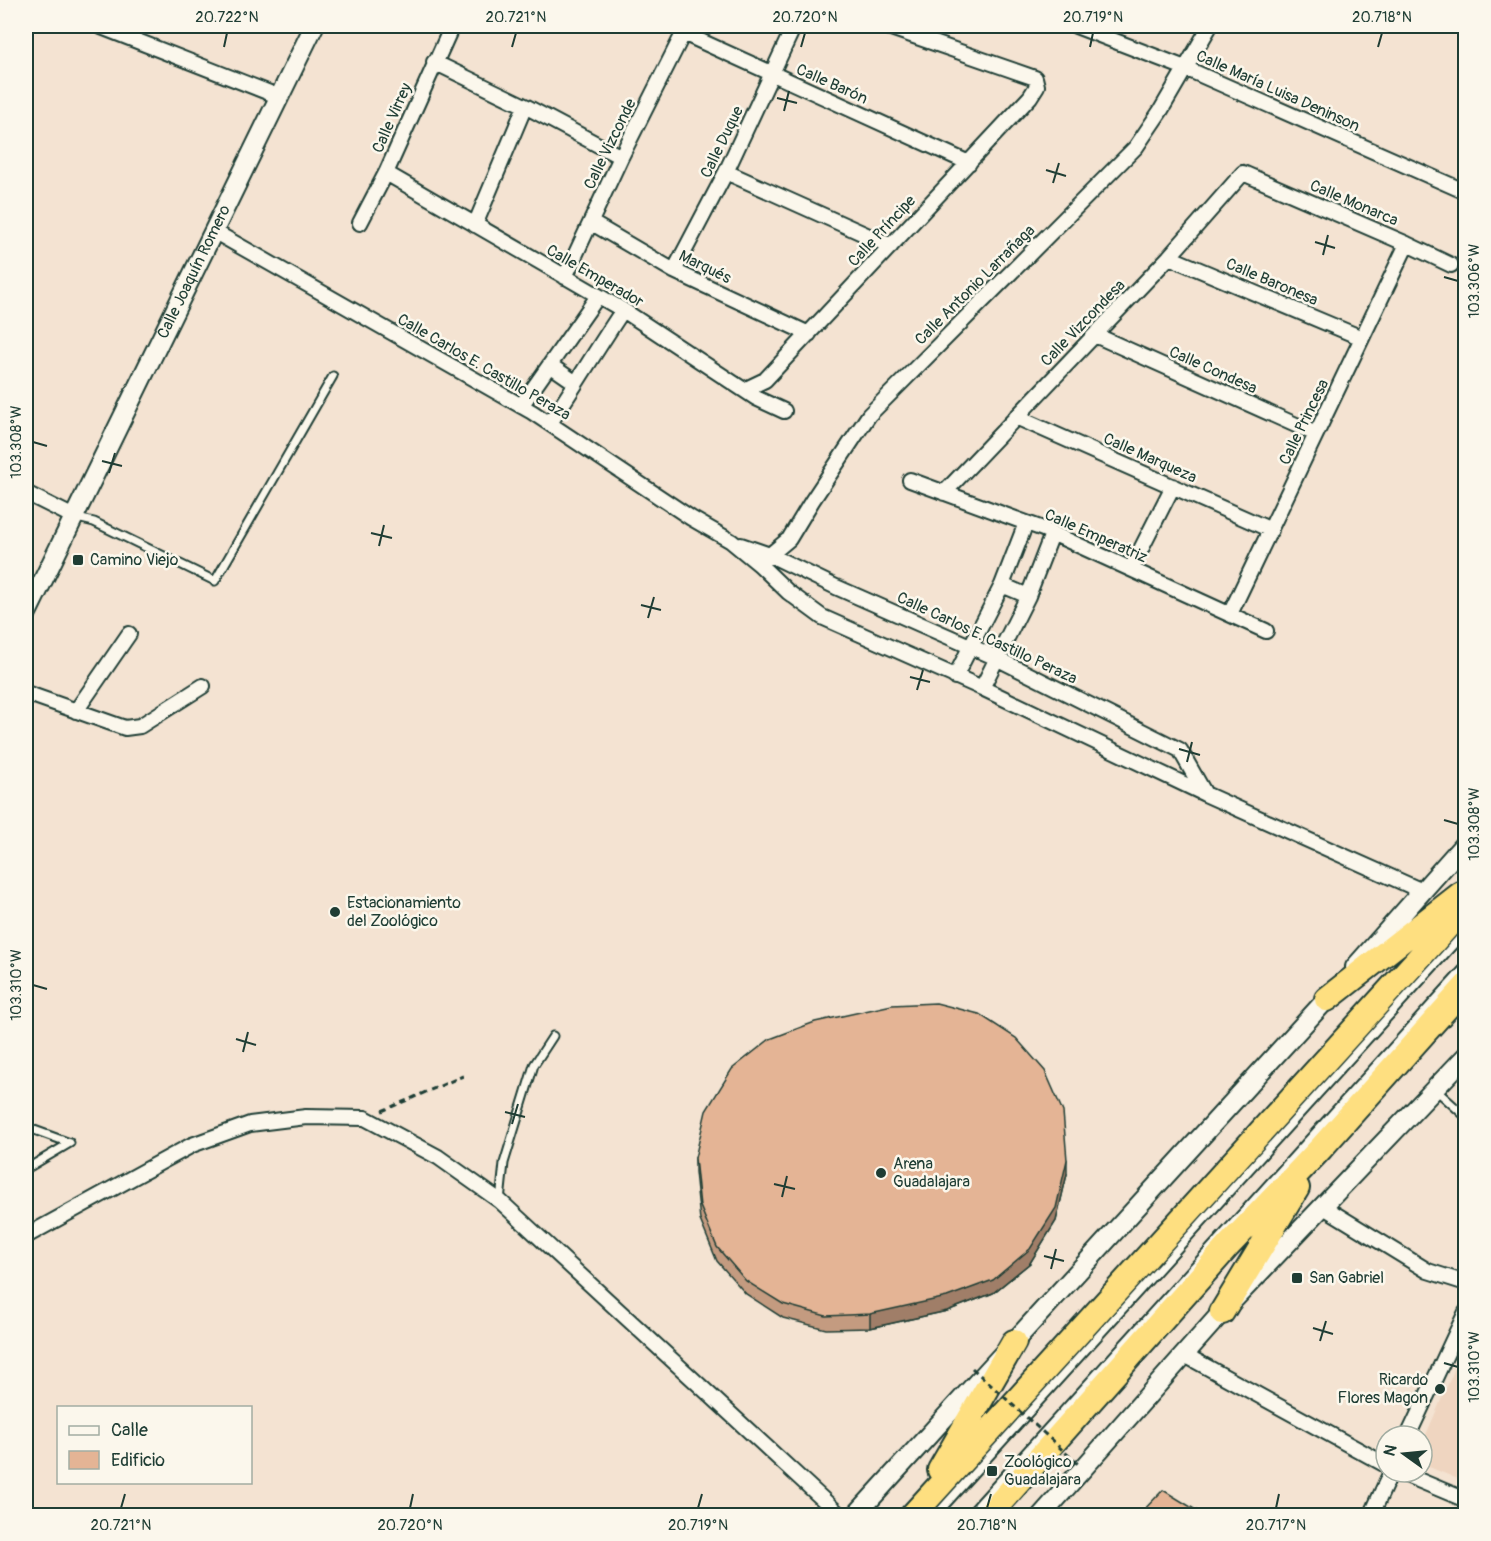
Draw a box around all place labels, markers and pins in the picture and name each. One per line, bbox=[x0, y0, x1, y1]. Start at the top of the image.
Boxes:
place label: Camino Viejo bbox=[90, 550, 179, 570]
marker: Camino Viejo bbox=[71, 553, 85, 567]
place label: Estacionamiento del Zoológico bbox=[347, 893, 461, 931]
marker: Estacionamiento del Zoológico bbox=[328, 905, 342, 919]
place label: Arena Guadalajara bbox=[893, 1154, 970, 1192]
marker: Arena Guadalajara bbox=[874, 1166, 888, 1180]
place label: San Gabriel bbox=[1309, 1268, 1384, 1288]
marker: San Gabriel bbox=[1290, 1271, 1304, 1285]
place label: Ricardo Flores Magon bbox=[1338, 1370, 1428, 1408]
marker: Ricardo Flores Magon bbox=[1433, 1382, 1447, 1396]
place label: Zoológico Guadalajara bbox=[1004, 1452, 1081, 1490]
marker: Zoológico Guadalajara bbox=[985, 1464, 999, 1478]

